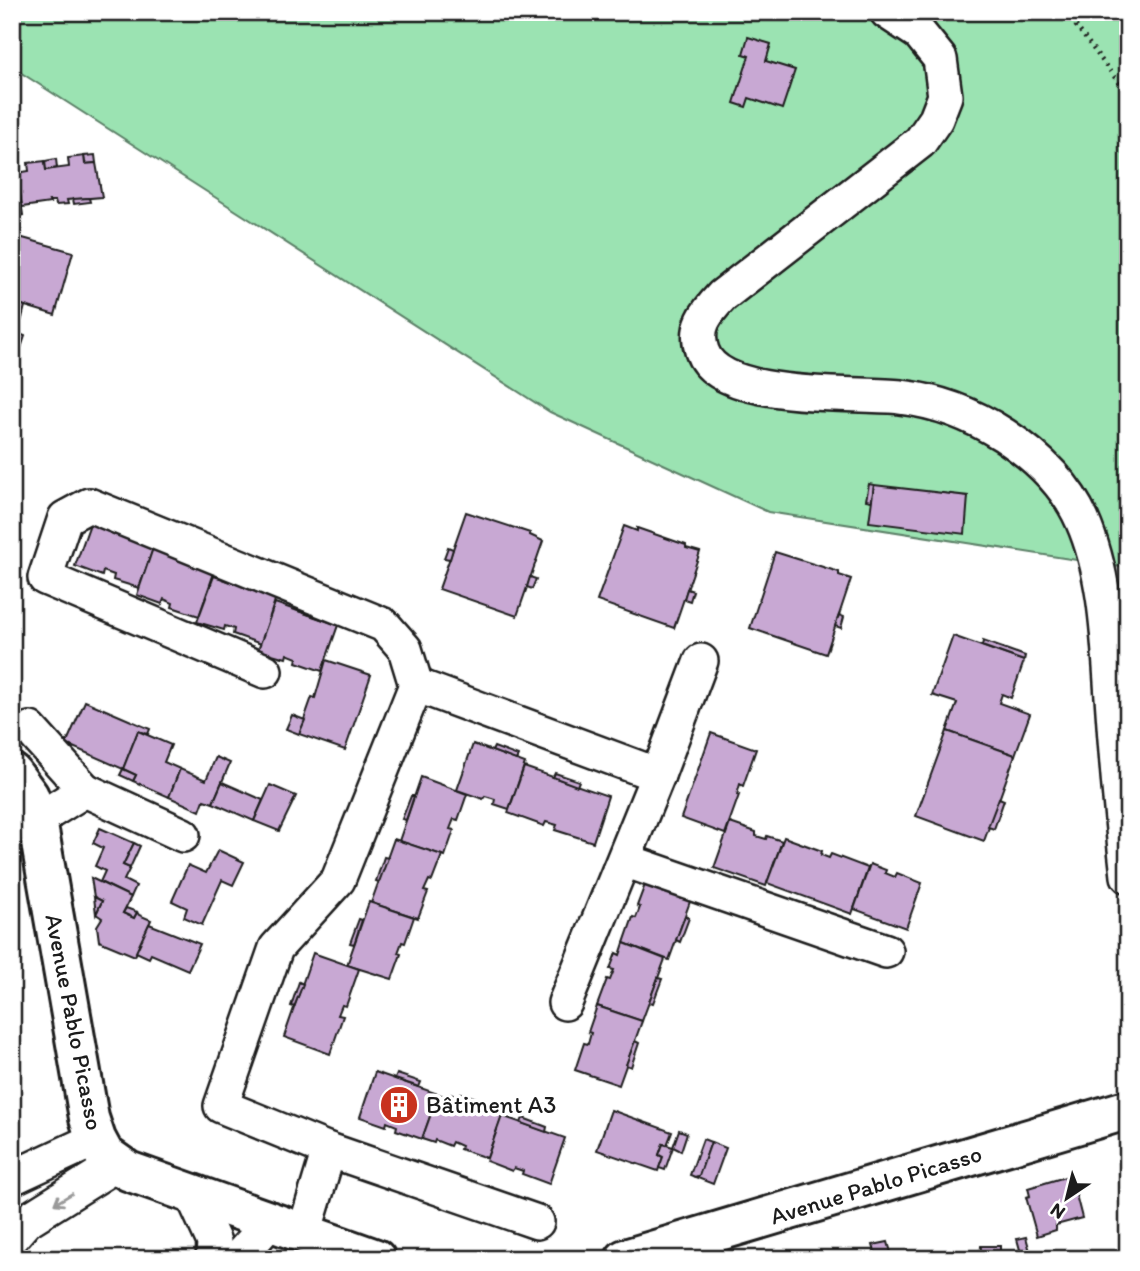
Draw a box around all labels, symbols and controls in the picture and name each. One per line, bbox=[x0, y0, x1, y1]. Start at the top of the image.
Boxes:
street label: Avenue Pablo Picasso bbox=[39, 911, 110, 1133]
building icon: Bâtiment A3 bbox=[378, 1084, 420, 1126]
place label: Bâtiment A3 bbox=[426, 1090, 556, 1119]
street label: Avenue Pablo Picasso bbox=[767, 1139, 985, 1231]
north arrow bbox=[1032, 1162, 1102, 1232]
one-way arrow bbox=[54, 1191, 73, 1206]
text: N bbox=[1046, 1198, 1069, 1225]

